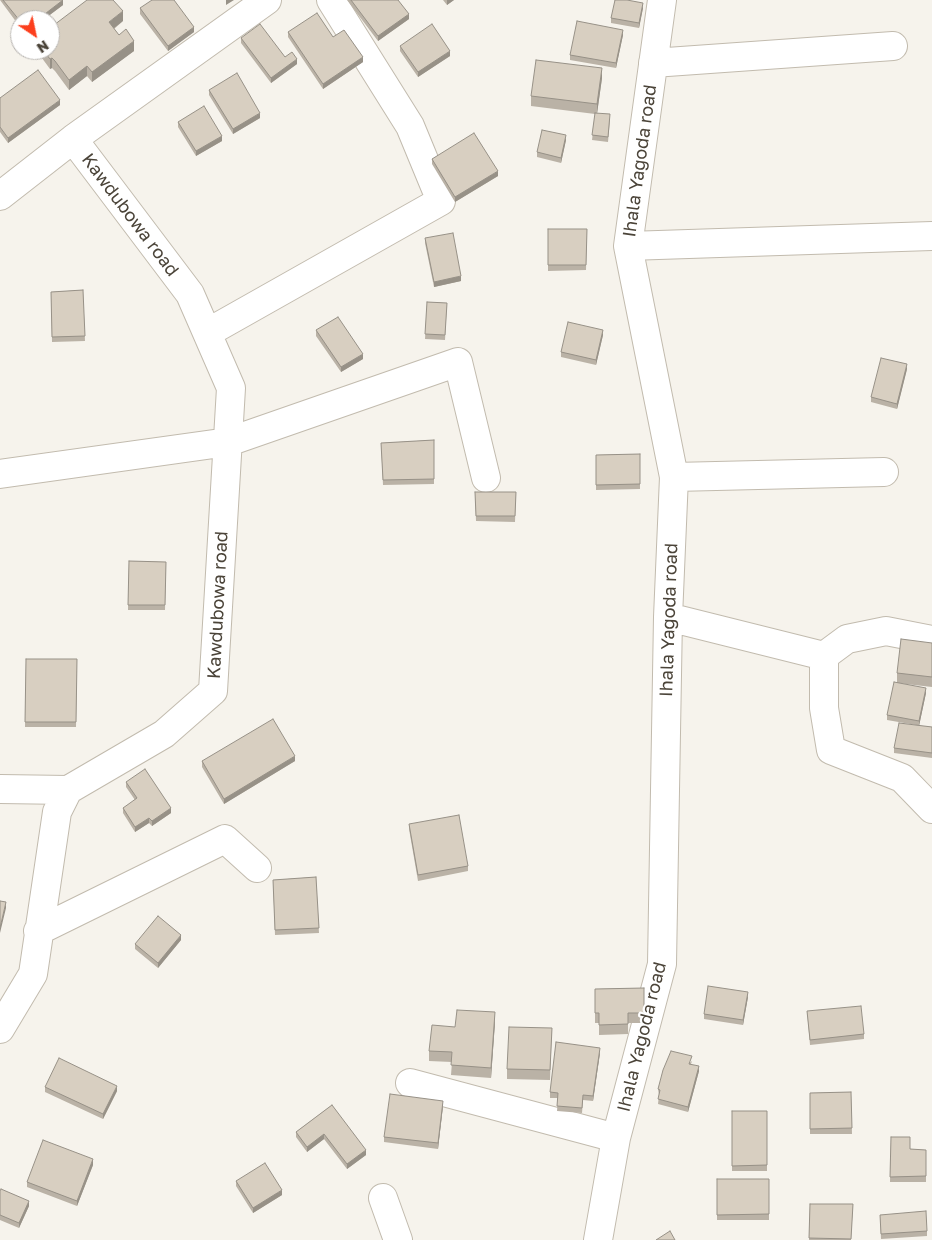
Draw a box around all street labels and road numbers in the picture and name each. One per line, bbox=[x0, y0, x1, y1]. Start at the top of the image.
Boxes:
street label: Ihala Yagoda road bbox=[619, 83, 661, 239]
street label: Kawdubowa road bbox=[77, 149, 183, 281]
street label: Kawdubowa road bbox=[203, 531, 233, 679]
street label: Ihala Yagoda road bbox=[656, 543, 682, 697]
street label: Ihala Yagoda road bbox=[613, 960, 671, 1114]

